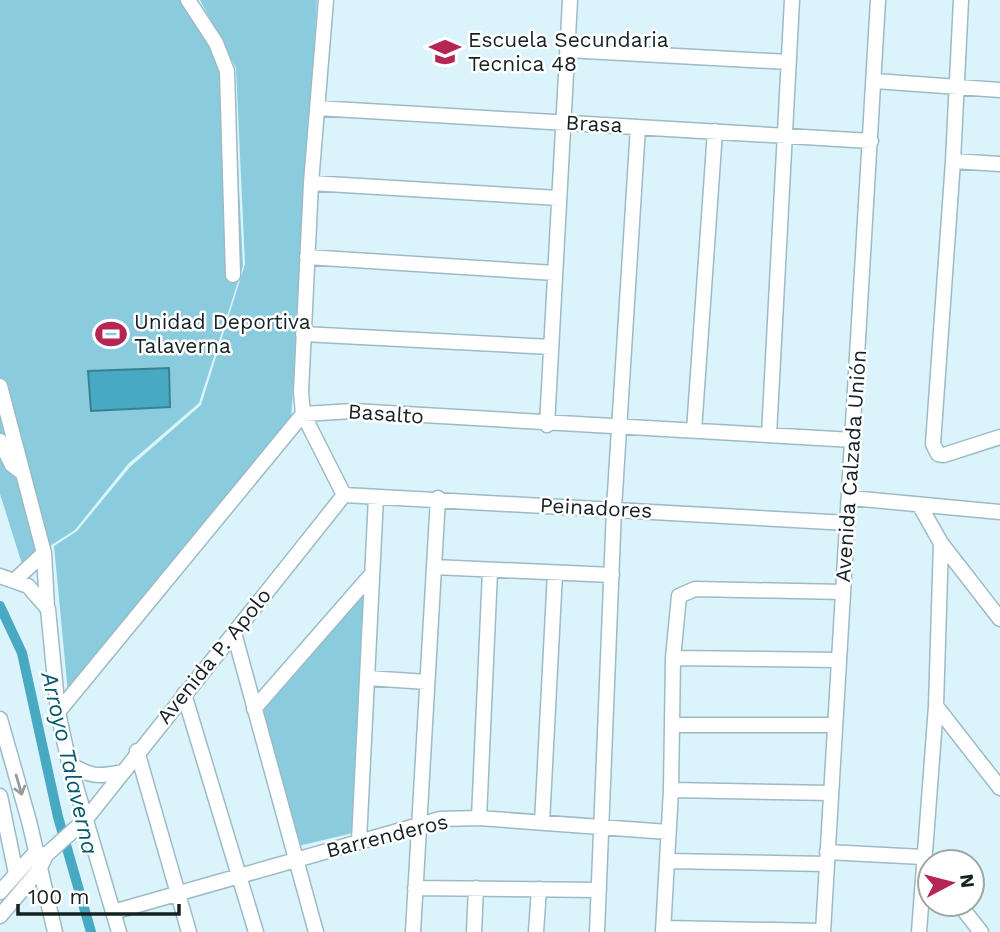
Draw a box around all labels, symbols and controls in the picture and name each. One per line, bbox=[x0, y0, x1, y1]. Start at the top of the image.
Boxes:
place label: Escuela Secundaria Tecnica 48 bbox=[468, 27, 669, 76]
school or university icon: Escuela Secundaria Tecnica 48 bbox=[428, 35, 462, 69]
street label: Brasa bbox=[565, 110, 623, 137]
place label: Unidad Deportiva Talaverna bbox=[134, 309, 311, 358]
sports icon: Unidad Deportiva Talaverna bbox=[94, 317, 128, 351]
street label: Avenida Calzada Unión bbox=[830, 349, 871, 583]
street label: Basalto bbox=[347, 398, 425, 429]
street label: Peinadores bbox=[539, 492, 653, 523]
street label: Avenida P. Apolo bbox=[151, 583, 276, 729]
water label: Arroyo Talaverna bbox=[35, 668, 104, 857]
one-way arrow bbox=[13, 774, 26, 796]
street label: Barrenderos bbox=[323, 808, 450, 863]
north arrow bbox=[916, 848, 986, 918]
scale bar bbox=[18, 872, 178, 916]
text: N bbox=[955, 873, 980, 889]
text: 100 m bbox=[28, 884, 90, 909]

